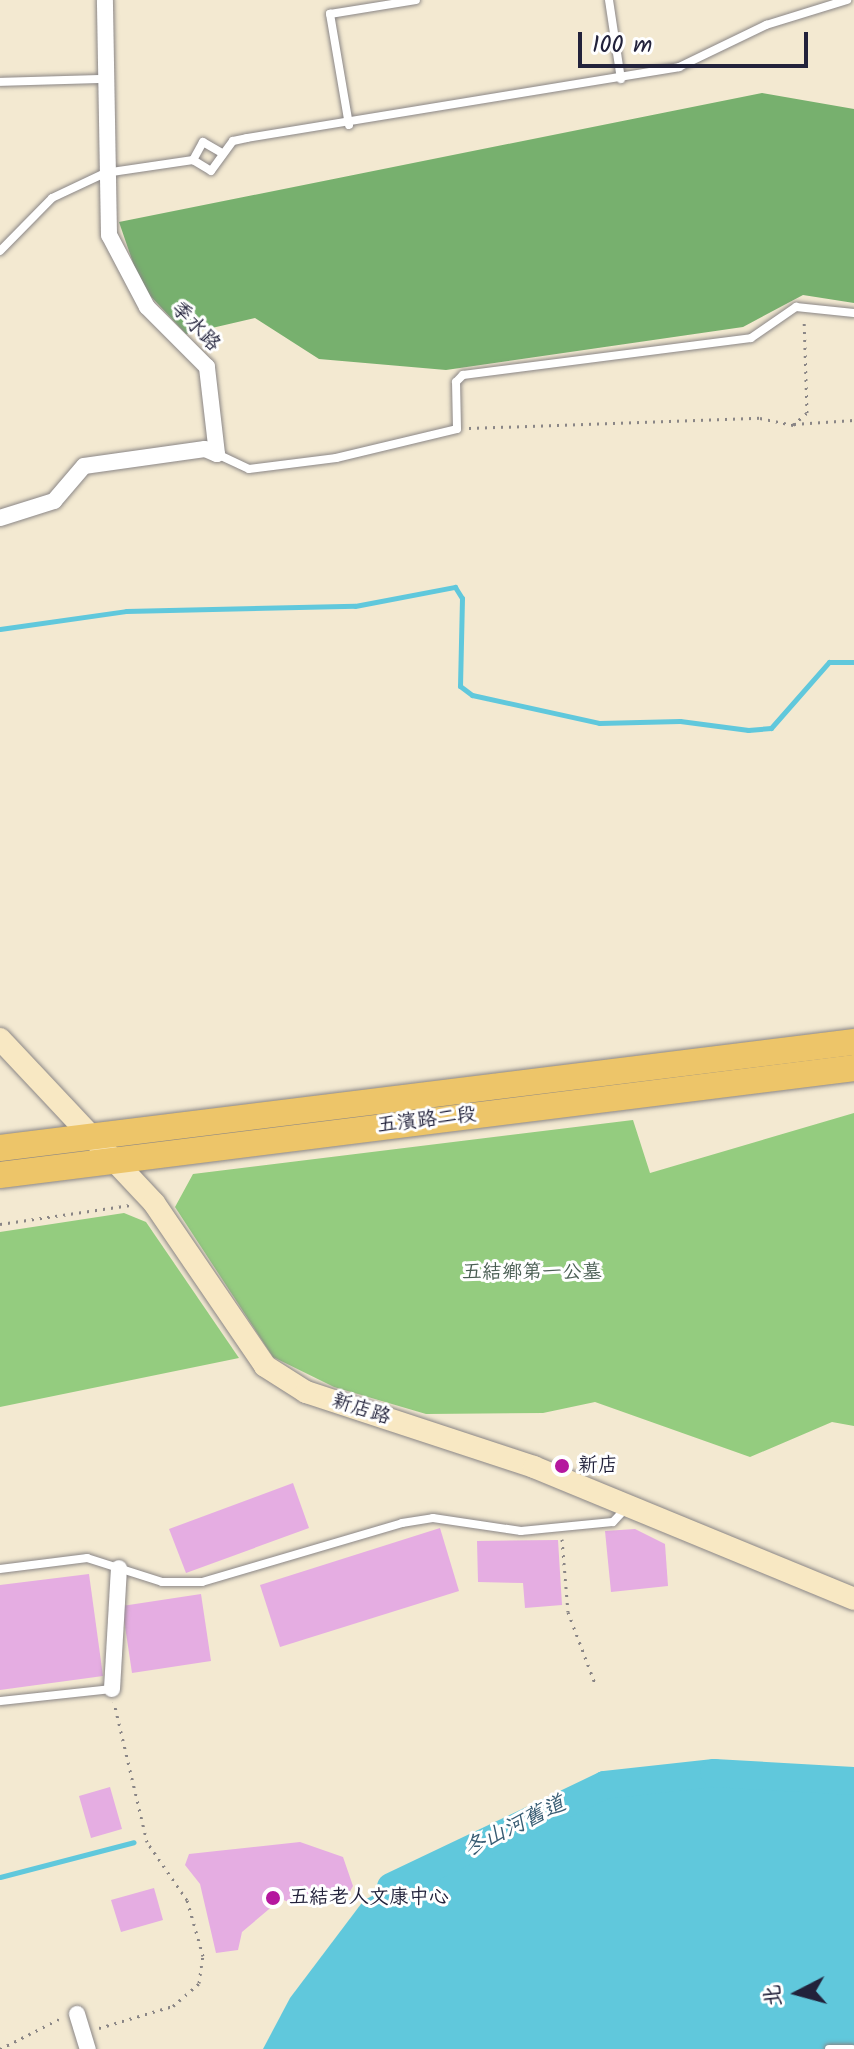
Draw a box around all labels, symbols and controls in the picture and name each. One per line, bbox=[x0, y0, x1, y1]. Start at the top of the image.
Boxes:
scale bar bbox=[582, 16, 812, 66]
text: 100 m bbox=[592, 26, 652, 65]
street label: 季水路 bbox=[166, 297, 224, 357]
street label: 五濱路二段 bbox=[376, 1103, 478, 1139]
park label: 五結鄉第一公墓 bbox=[462, 1261, 602, 1285]
street label: 新店路 bbox=[329, 1389, 393, 1431]
place label: 新店 bbox=[578, 1454, 618, 1478]
marker: 新店 bbox=[553, 1457, 571, 1475]
water label: 冬山河舊道 bbox=[460, 1791, 570, 1863]
place label: 五結老人文康中心 bbox=[289, 1886, 449, 1910]
marker: 五結老人文康中心 bbox=[264, 1889, 282, 1907]
north arrow bbox=[758, 1953, 838, 2033]
text: 北 bbox=[755, 1983, 792, 2008]

